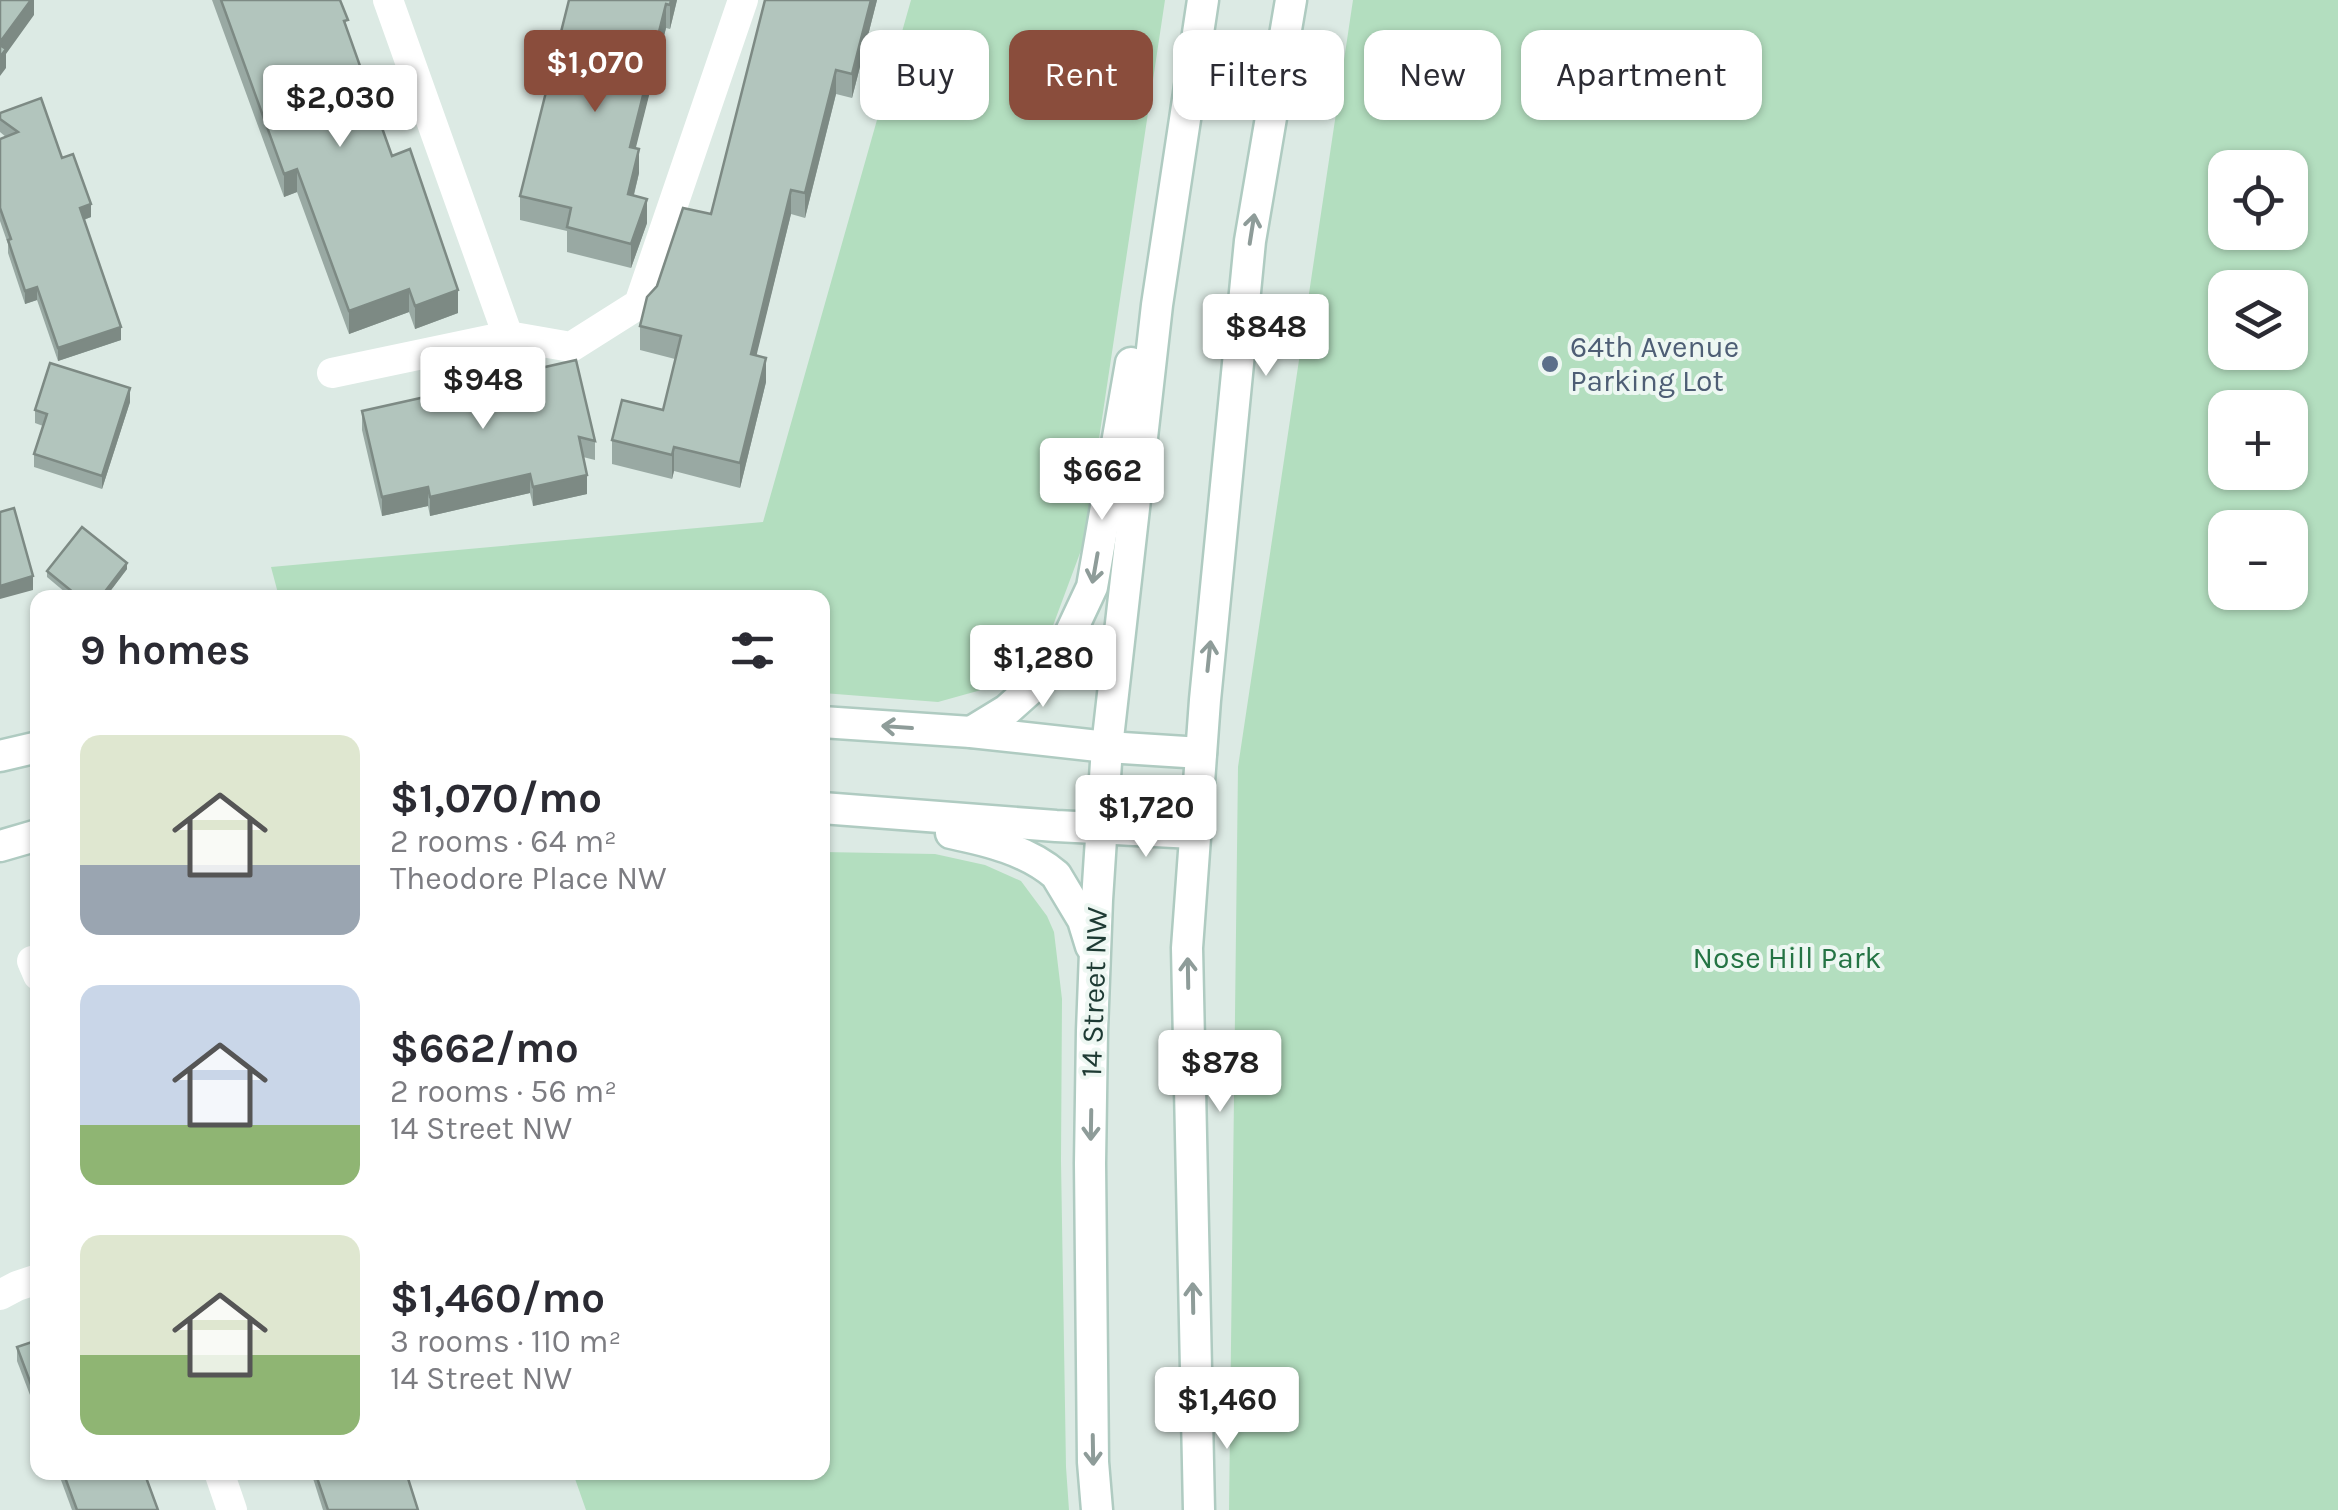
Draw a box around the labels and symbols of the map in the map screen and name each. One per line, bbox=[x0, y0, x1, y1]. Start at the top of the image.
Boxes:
pin: $1,070 bbox=[514, 30, 676, 115]
pin: $2,030 bbox=[259, 65, 421, 150]
one-way arrow bbox=[1243, 213, 1262, 245]
pin: $848 bbox=[1207, 294, 1325, 379]
place label: 64th Avenue Parking Lot bbox=[1570, 329, 1739, 399]
pin: $948 bbox=[424, 347, 542, 432]
marker: 64th Avenue Parking Lot bbox=[1539, 353, 1561, 375]
pin: $662 bbox=[1043, 438, 1161, 523]
one-way arrow bbox=[1085, 551, 1104, 584]
pin: $1,280 bbox=[962, 625, 1124, 710]
one-way arrow bbox=[1200, 641, 1219, 673]
one-way arrow bbox=[881, 717, 913, 736]
pin: $1,720 bbox=[1065, 775, 1227, 860]
street label: 14 Street NW bbox=[1073, 906, 1115, 1078]
park label: Nose Hill Park bbox=[1692, 940, 1882, 976]
one-way arrow bbox=[1178, 957, 1197, 989]
pin: $878 bbox=[1161, 1030, 1279, 1115]
one-way arrow bbox=[1081, 1108, 1100, 1140]
one-way arrow bbox=[1184, 1282, 1203, 1314]
pin: $1,460 bbox=[1146, 1367, 1308, 1452]
one-way arrow bbox=[1084, 1433, 1103, 1465]

